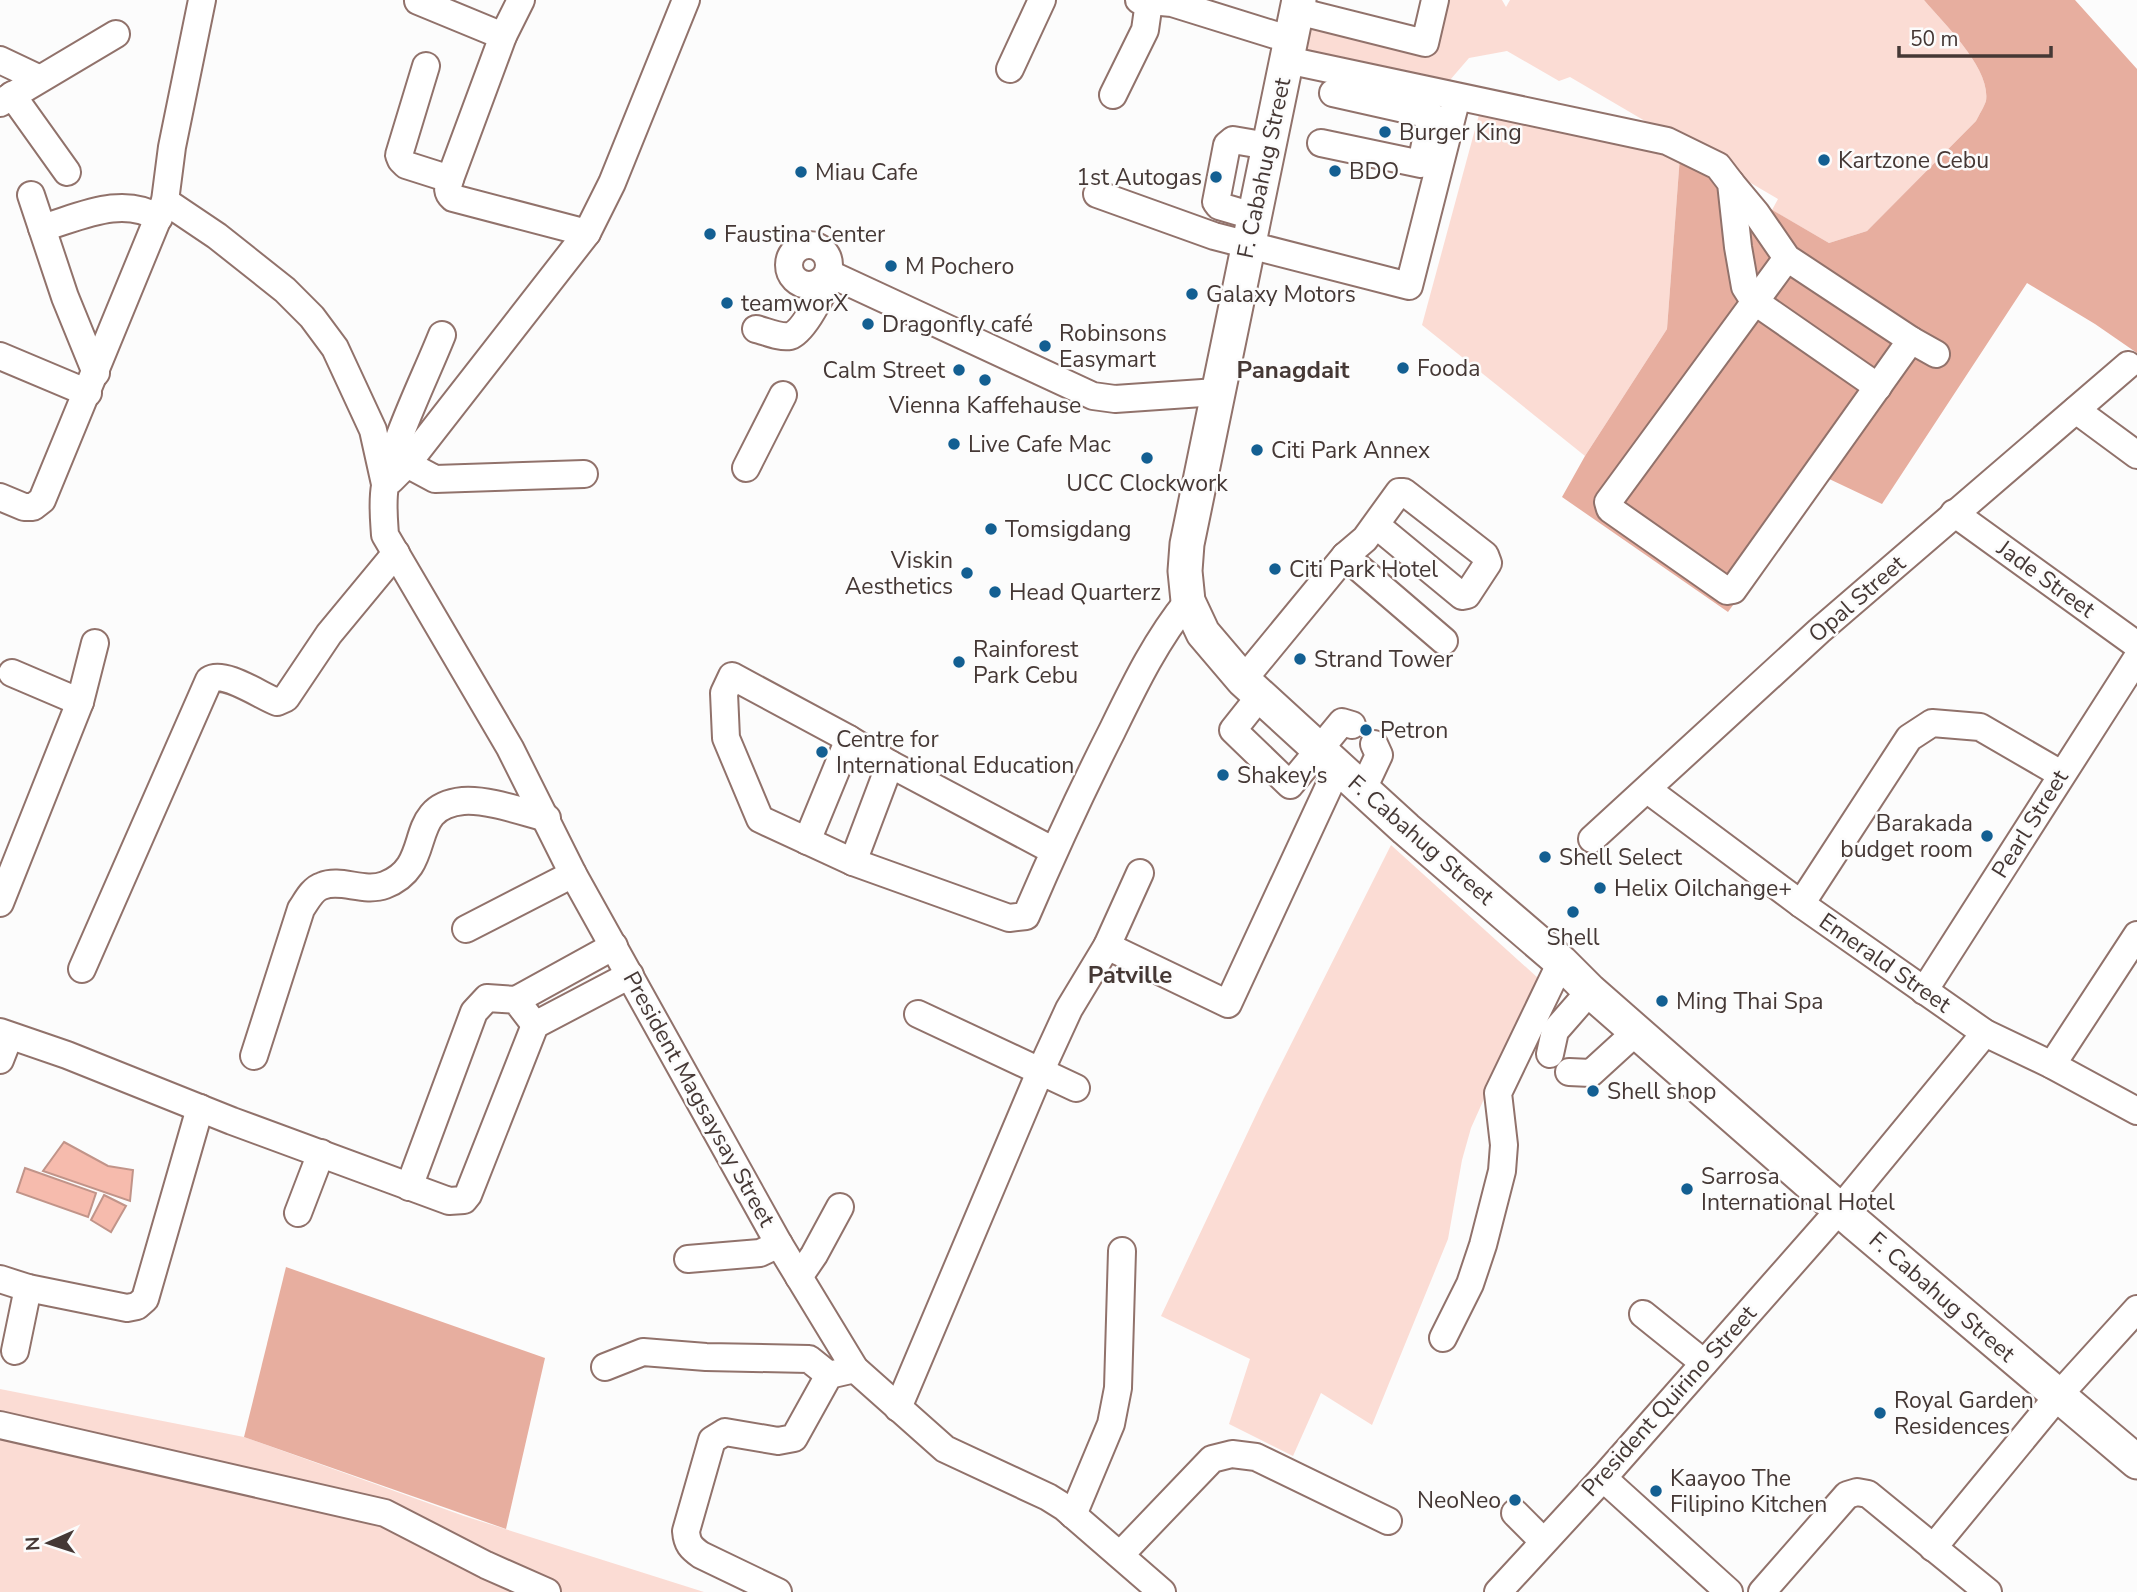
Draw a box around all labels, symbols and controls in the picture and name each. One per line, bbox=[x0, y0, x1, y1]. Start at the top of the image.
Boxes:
scale bar bbox=[1899, 14, 2051, 58]
text: 50 m bbox=[1910, 25, 1959, 53]
street label: F. Cabahug Street bbox=[1230, 74, 1298, 261]
place label: Burger King bbox=[1399, 117, 1522, 148]
marker: Burger King bbox=[1377, 124, 1393, 140]
place label: Kartzone Cebu bbox=[1838, 145, 1989, 176]
marker: Kartzone Cebu bbox=[1816, 152, 1832, 168]
place label: BDO bbox=[1349, 156, 1399, 187]
place label: Miau Cafe bbox=[815, 157, 918, 188]
place label: 1st Autogas bbox=[1076, 162, 1202, 193]
marker: BDO bbox=[1327, 163, 1343, 179]
marker: Miau Cafe bbox=[793, 164, 809, 180]
marker: 1st Autogas bbox=[1208, 169, 1224, 185]
place label: Faustina Center bbox=[724, 219, 886, 250]
marker: Faustina Center bbox=[702, 226, 718, 242]
place label: M Pochero bbox=[905, 251, 1014, 282]
marker: M Pochero bbox=[883, 258, 899, 274]
place label: Galaxy Motors bbox=[1206, 279, 1356, 310]
marker: Galaxy Motors bbox=[1184, 286, 1200, 302]
place label: teamworX bbox=[741, 288, 848, 319]
marker: teamworX bbox=[719, 295, 735, 311]
place label: Dragonfly café bbox=[882, 309, 1033, 340]
marker: Dragonfly café bbox=[860, 316, 876, 332]
place label: Robinsons Easymart bbox=[1059, 318, 1167, 375]
marker: Robinsons Easymart bbox=[1037, 338, 1053, 354]
place label: Fooda bbox=[1417, 353, 1480, 384]
district label: Panagdait bbox=[1237, 354, 1350, 386]
place label: Calm Street bbox=[823, 355, 946, 386]
marker: Fooda bbox=[1395, 360, 1411, 376]
marker: Calm Street bbox=[951, 362, 967, 378]
marker: Vienna Kaffehause bbox=[977, 372, 993, 388]
place label: Vienna Kaffehause bbox=[888, 390, 1081, 421]
place label: Live Cafe Mac bbox=[968, 429, 1111, 460]
place label: Citi Park Annex bbox=[1271, 435, 1430, 466]
marker: Live Cafe Mac bbox=[946, 436, 962, 452]
marker: Citi Park Annex bbox=[1249, 442, 1265, 458]
marker: UCC Clockwork bbox=[1139, 450, 1155, 466]
place label: UCC Clockwork bbox=[1066, 468, 1228, 499]
place label: Tomsigdang bbox=[1005, 514, 1132, 545]
marker: Tomsigdang bbox=[983, 521, 999, 537]
street label: Jade Street bbox=[1990, 532, 2102, 626]
place label: Viskin Aesthetics bbox=[845, 545, 953, 602]
street label: Opal Street bbox=[1802, 548, 1913, 650]
place label: Citi Park Hotel bbox=[1289, 554, 1438, 585]
marker: Citi Park Hotel bbox=[1267, 561, 1283, 577]
marker: Viskin Aesthetics bbox=[959, 565, 975, 581]
place label: Head Quarterz bbox=[1009, 577, 1161, 608]
marker: Head Quarterz bbox=[987, 584, 1003, 600]
place label: Rainforest Park Cebu bbox=[973, 634, 1079, 691]
place label: Strand Tower bbox=[1314, 644, 1454, 675]
marker: Strand Tower bbox=[1292, 651, 1308, 667]
marker: Rainforest Park Cebu bbox=[951, 654, 967, 670]
place label: Petron bbox=[1380, 715, 1448, 746]
marker: Petron bbox=[1358, 722, 1374, 738]
place label: Centre for International Education bbox=[836, 724, 1074, 781]
marker: Centre for International Education bbox=[814, 744, 830, 760]
place label: Shakey's bbox=[1237, 760, 1328, 791]
street label: Pearl Street bbox=[1984, 763, 2076, 884]
marker: Shakey's bbox=[1215, 767, 1231, 783]
street label: F. Cabahug Street bbox=[1341, 768, 1501, 913]
place label: Barakada budget room bbox=[1840, 808, 1973, 865]
marker: Barakada budget room bbox=[1979, 828, 1995, 844]
place label: Shell Select bbox=[1559, 842, 1683, 873]
marker: Shell Select bbox=[1537, 849, 1553, 865]
place label: Helix Oilchange+ bbox=[1614, 873, 1792, 904]
marker: Helix Oilchange+ bbox=[1592, 880, 1608, 896]
marker: Shell bbox=[1565, 904, 1581, 920]
street label: Emerald Street bbox=[1813, 906, 1958, 1021]
place label: Shell bbox=[1546, 922, 1600, 953]
district label: Patville bbox=[1088, 959, 1172, 991]
street label: President Magsaysay Street bbox=[616, 966, 783, 1233]
place label: Ming Thai Spa bbox=[1676, 986, 1824, 1017]
marker: Ming Thai Spa bbox=[1654, 993, 1670, 1009]
place label: Shell shop bbox=[1607, 1076, 1716, 1107]
marker: Shell shop bbox=[1585, 1083, 1601, 1099]
place label: Sarrosa International Hotel bbox=[1701, 1161, 1895, 1218]
marker: Sarrosa International Hotel bbox=[1679, 1181, 1695, 1197]
street label: F. Cabahug Street bbox=[1862, 1225, 2022, 1370]
street label: President Quirino Street bbox=[1575, 1298, 1764, 1503]
place label: Royal Garden Residences bbox=[1894, 1385, 2034, 1442]
marker: Royal Garden Residences bbox=[1872, 1405, 1888, 1421]
place label: Kaayoo The Filipino Kitchen bbox=[1670, 1463, 1827, 1520]
marker: Kaayoo The Filipino Kitchen bbox=[1648, 1483, 1664, 1499]
place label: NeoNeo bbox=[1417, 1485, 1501, 1516]
marker: NeoNeo bbox=[1507, 1492, 1523, 1508]
north arrow bbox=[14, 1508, 84, 1578]
text: N bbox=[20, 1536, 46, 1552]

